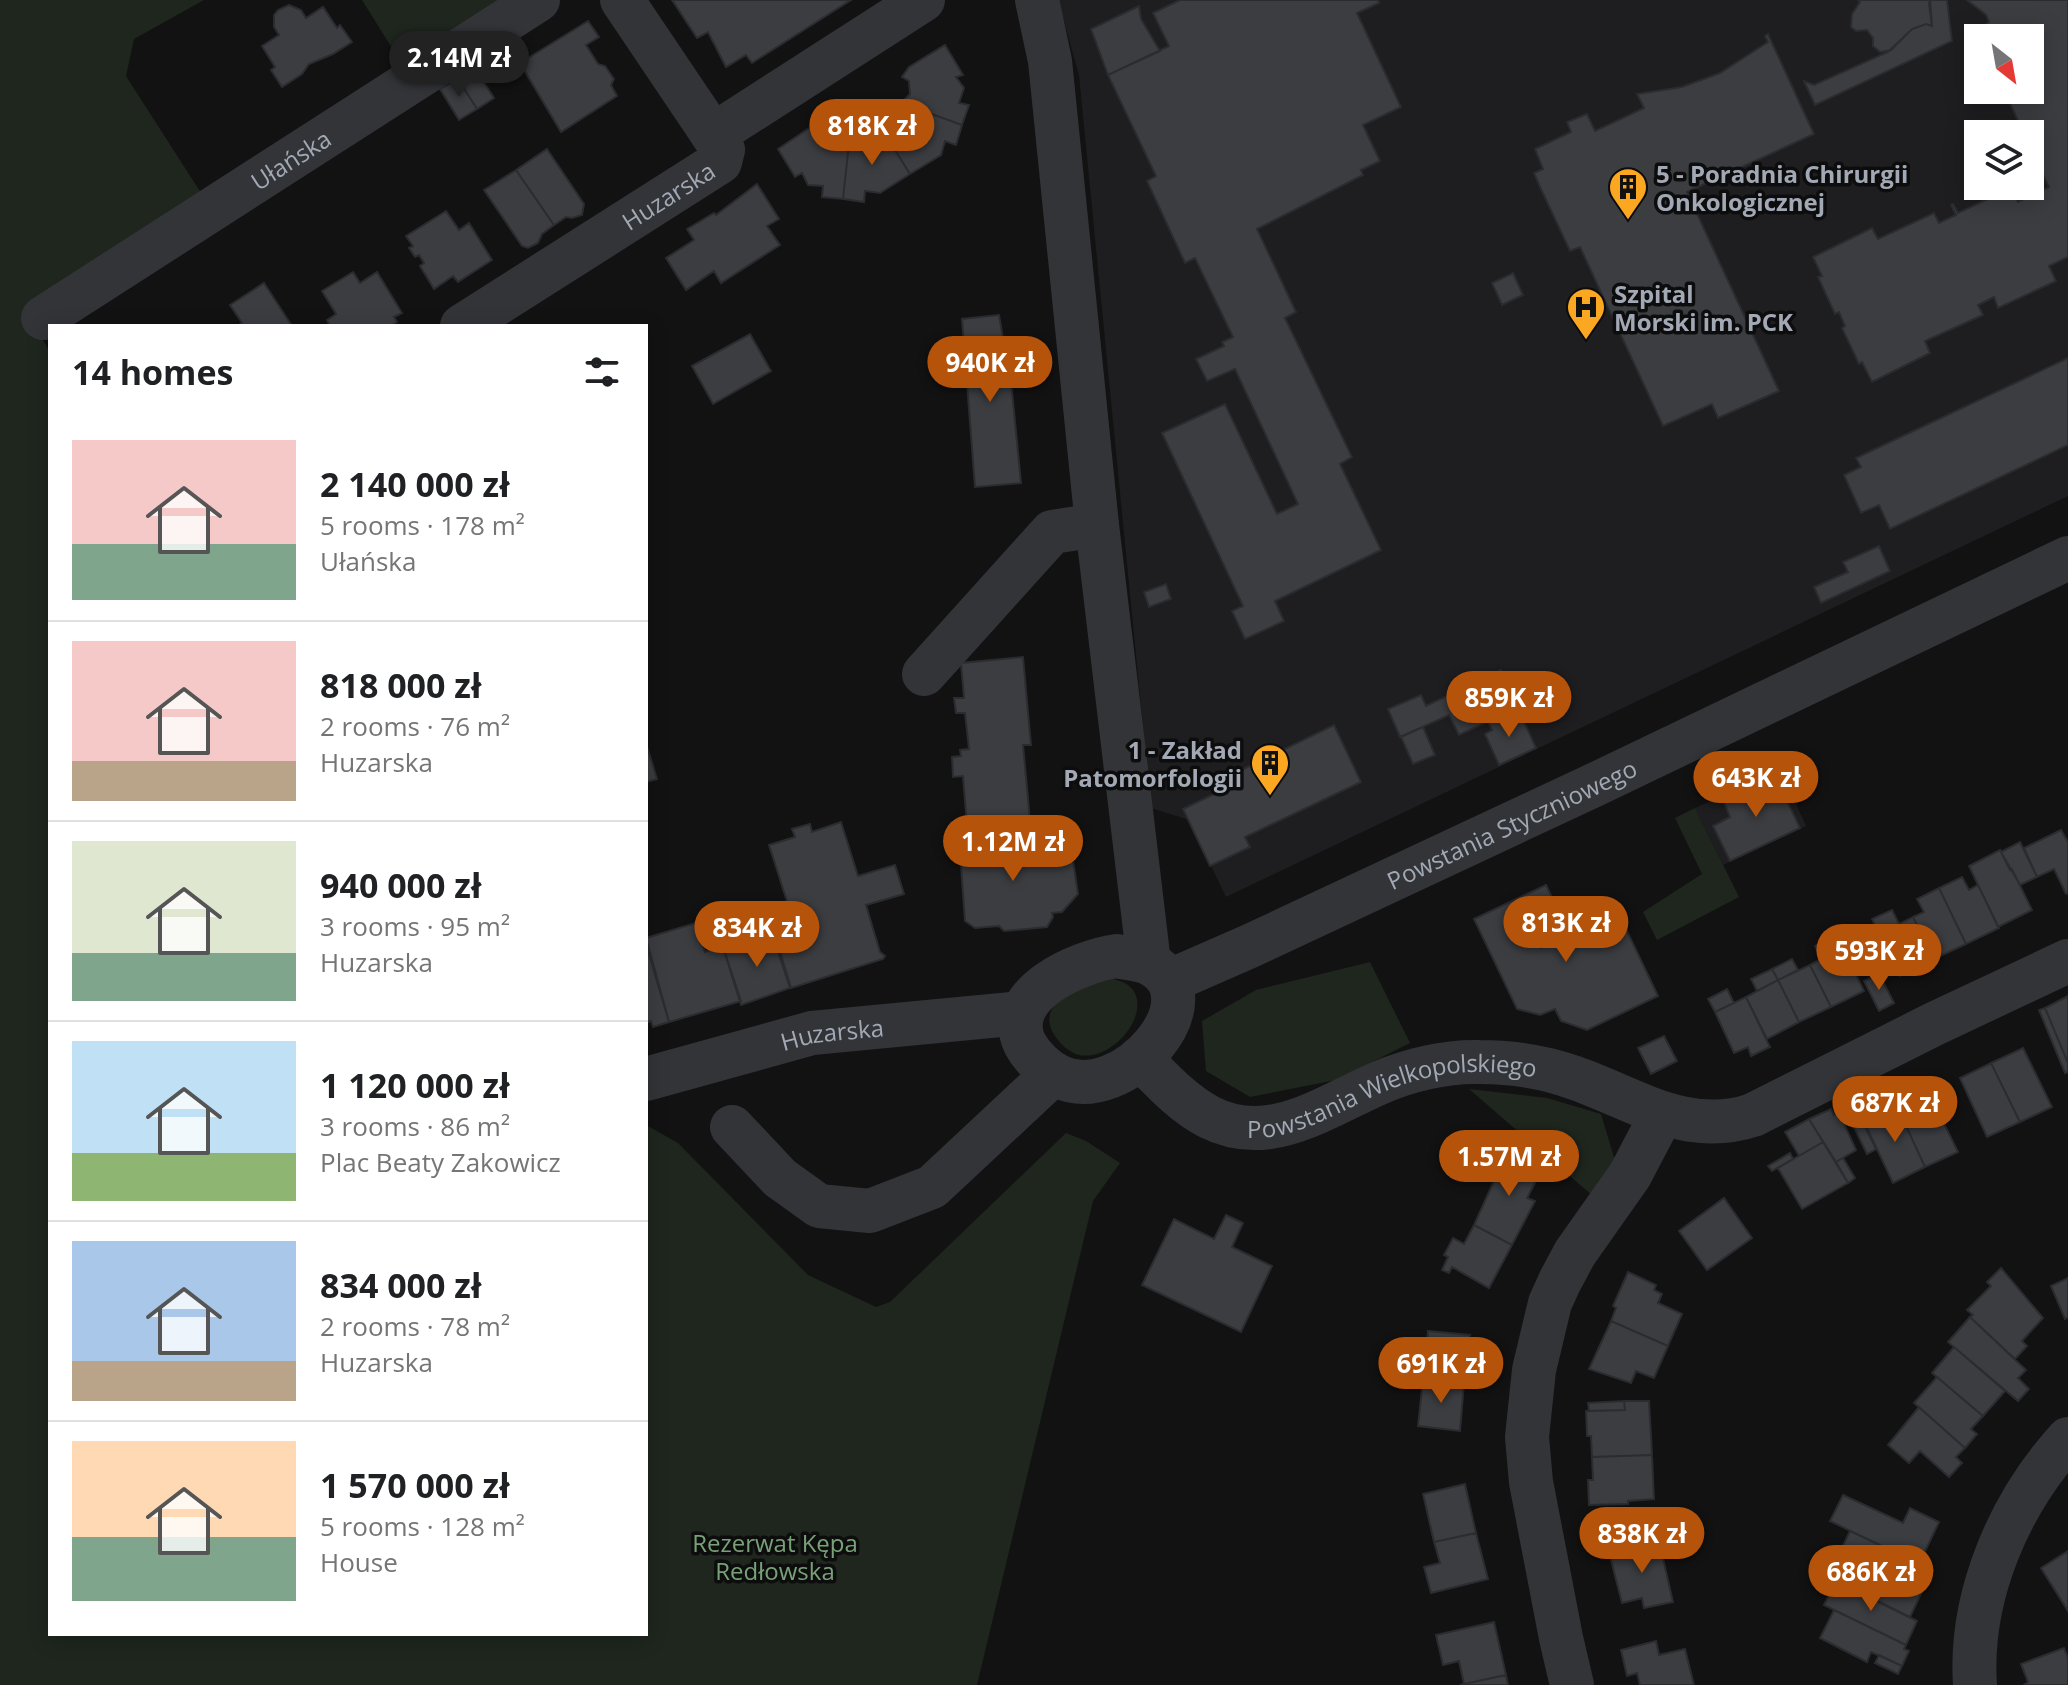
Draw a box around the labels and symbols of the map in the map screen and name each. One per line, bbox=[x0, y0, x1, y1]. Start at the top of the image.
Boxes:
north arrow bbox=[1964, 24, 2044, 104]
pin: 2.14M zł bbox=[376, 31, 542, 99]
pin: 818K zł bbox=[798, 99, 946, 167]
street label: Ułańska bbox=[244, 121, 337, 197]
street label: Huzarska bbox=[615, 153, 721, 237]
place label: 5 - Poradnia Chirurgii Onkologicznej bbox=[1656, 157, 1908, 218]
building icon: 5 - Poradnia Chirurgii Onkologicznej bbox=[1607, 166, 1649, 221]
place label: Szpital Morski im. PCK bbox=[1614, 277, 1793, 338]
hospital icon: Szpital Morski im. PCK bbox=[1565, 286, 1607, 341]
pin: 940K zł bbox=[916, 336, 1064, 404]
pin: 859K zł bbox=[1435, 671, 1583, 739]
place label: 1 - Zakład Patomorfologii bbox=[1063, 733, 1242, 794]
building icon: 1 - Zakład Patomorfologii bbox=[1249, 742, 1291, 797]
street label: Powstania Styczniowego bbox=[1381, 751, 1642, 896]
pin: 643K zł bbox=[1682, 751, 1830, 819]
pin: 1.12M zł bbox=[930, 815, 1096, 883]
pin: 813K zł bbox=[1492, 896, 1640, 964]
pin: 834K zł bbox=[683, 901, 831, 969]
pin: 593K zł bbox=[1805, 924, 1953, 992]
street label: Huzarska bbox=[776, 1010, 885, 1058]
street label: Powstania Wielkopolskiego bbox=[1247, 1045, 1540, 1145]
pin: 687K zł bbox=[1821, 1076, 1969, 1144]
pin: 1.57M zł bbox=[1426, 1130, 1592, 1198]
pin: 691K zł bbox=[1367, 1337, 1515, 1405]
pin: 838K zł bbox=[1568, 1507, 1716, 1575]
park label: Rezerwat Kępa Redłowska bbox=[692, 1526, 858, 1587]
pin: 686K zł bbox=[1797, 1545, 1945, 1613]

